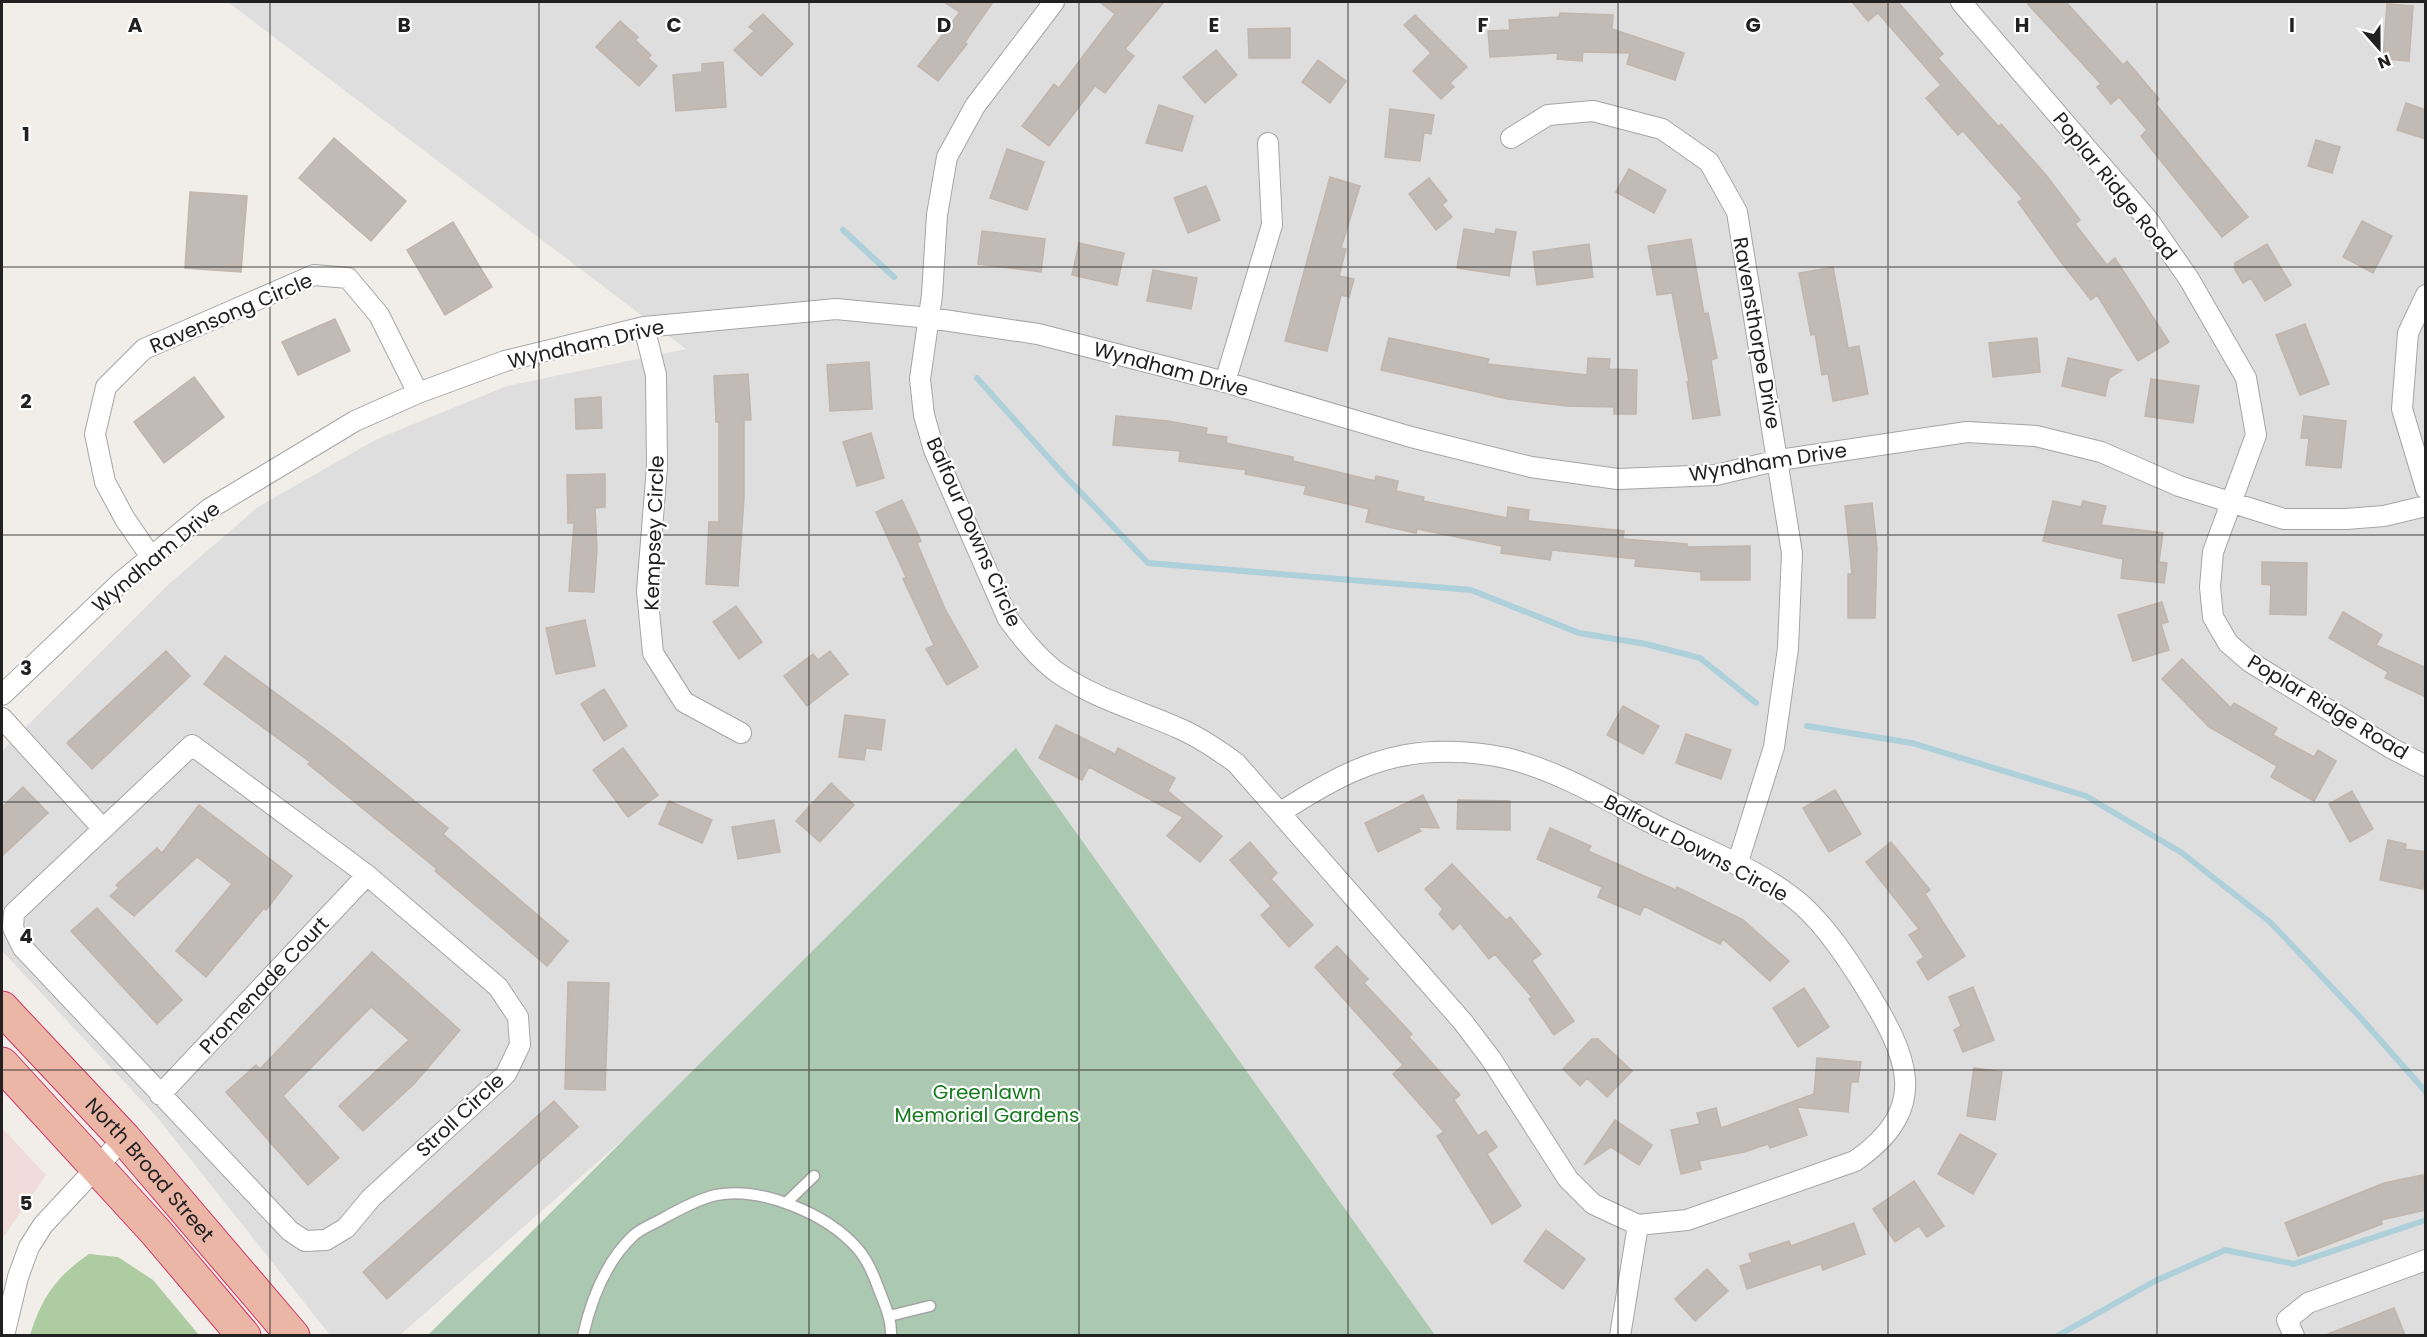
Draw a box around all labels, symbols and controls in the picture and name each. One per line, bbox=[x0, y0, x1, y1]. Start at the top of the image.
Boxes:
text: A bbox=[128, 11, 143, 39]
text: B bbox=[397, 11, 411, 39]
text: C bbox=[666, 11, 682, 39]
text: D bbox=[937, 11, 951, 39]
text: E bbox=[1209, 11, 1219, 39]
text: F bbox=[1478, 11, 1489, 39]
text: G bbox=[1745, 11, 1761, 39]
text: H bbox=[2015, 11, 2029, 39]
text: I bbox=[2289, 11, 2295, 39]
north arrow bbox=[2349, 18, 2409, 78]
text: N bbox=[2374, 49, 2394, 74]
street label: Poplar Ridge Road bbox=[2047, 106, 2183, 266]
text: 1 bbox=[22, 120, 30, 148]
street label: Ravensthorpe Drive bbox=[1726, 235, 1788, 431]
street label: Ravensong Circle bbox=[145, 266, 317, 360]
street label: Wyndham Drive bbox=[505, 312, 667, 376]
street label: Wyndham Drive bbox=[1090, 335, 1252, 403]
text: 2 bbox=[20, 387, 32, 415]
street label: Balfour Downs Circle bbox=[920, 433, 1028, 631]
street label: Wyndham Drive bbox=[1687, 436, 1849, 488]
street label: Kempsey Circle bbox=[637, 455, 671, 611]
street label: Wyndham Drive bbox=[86, 495, 226, 619]
street label: Poplar Ridge Road bbox=[2242, 648, 2414, 766]
text: 3 bbox=[20, 654, 32, 682]
street label: Balfour Downs Circle bbox=[1599, 788, 1793, 908]
street label: Promenade Court bbox=[193, 910, 335, 1060]
text: 4 bbox=[19, 922, 33, 950]
street label: Stroll Circle bbox=[410, 1067, 510, 1163]
park label: Greenlawn Memorial Gardens bbox=[895, 1078, 1079, 1129]
street label: North Broad Street bbox=[79, 1091, 221, 1248]
text: 5 bbox=[20, 1189, 33, 1217]

